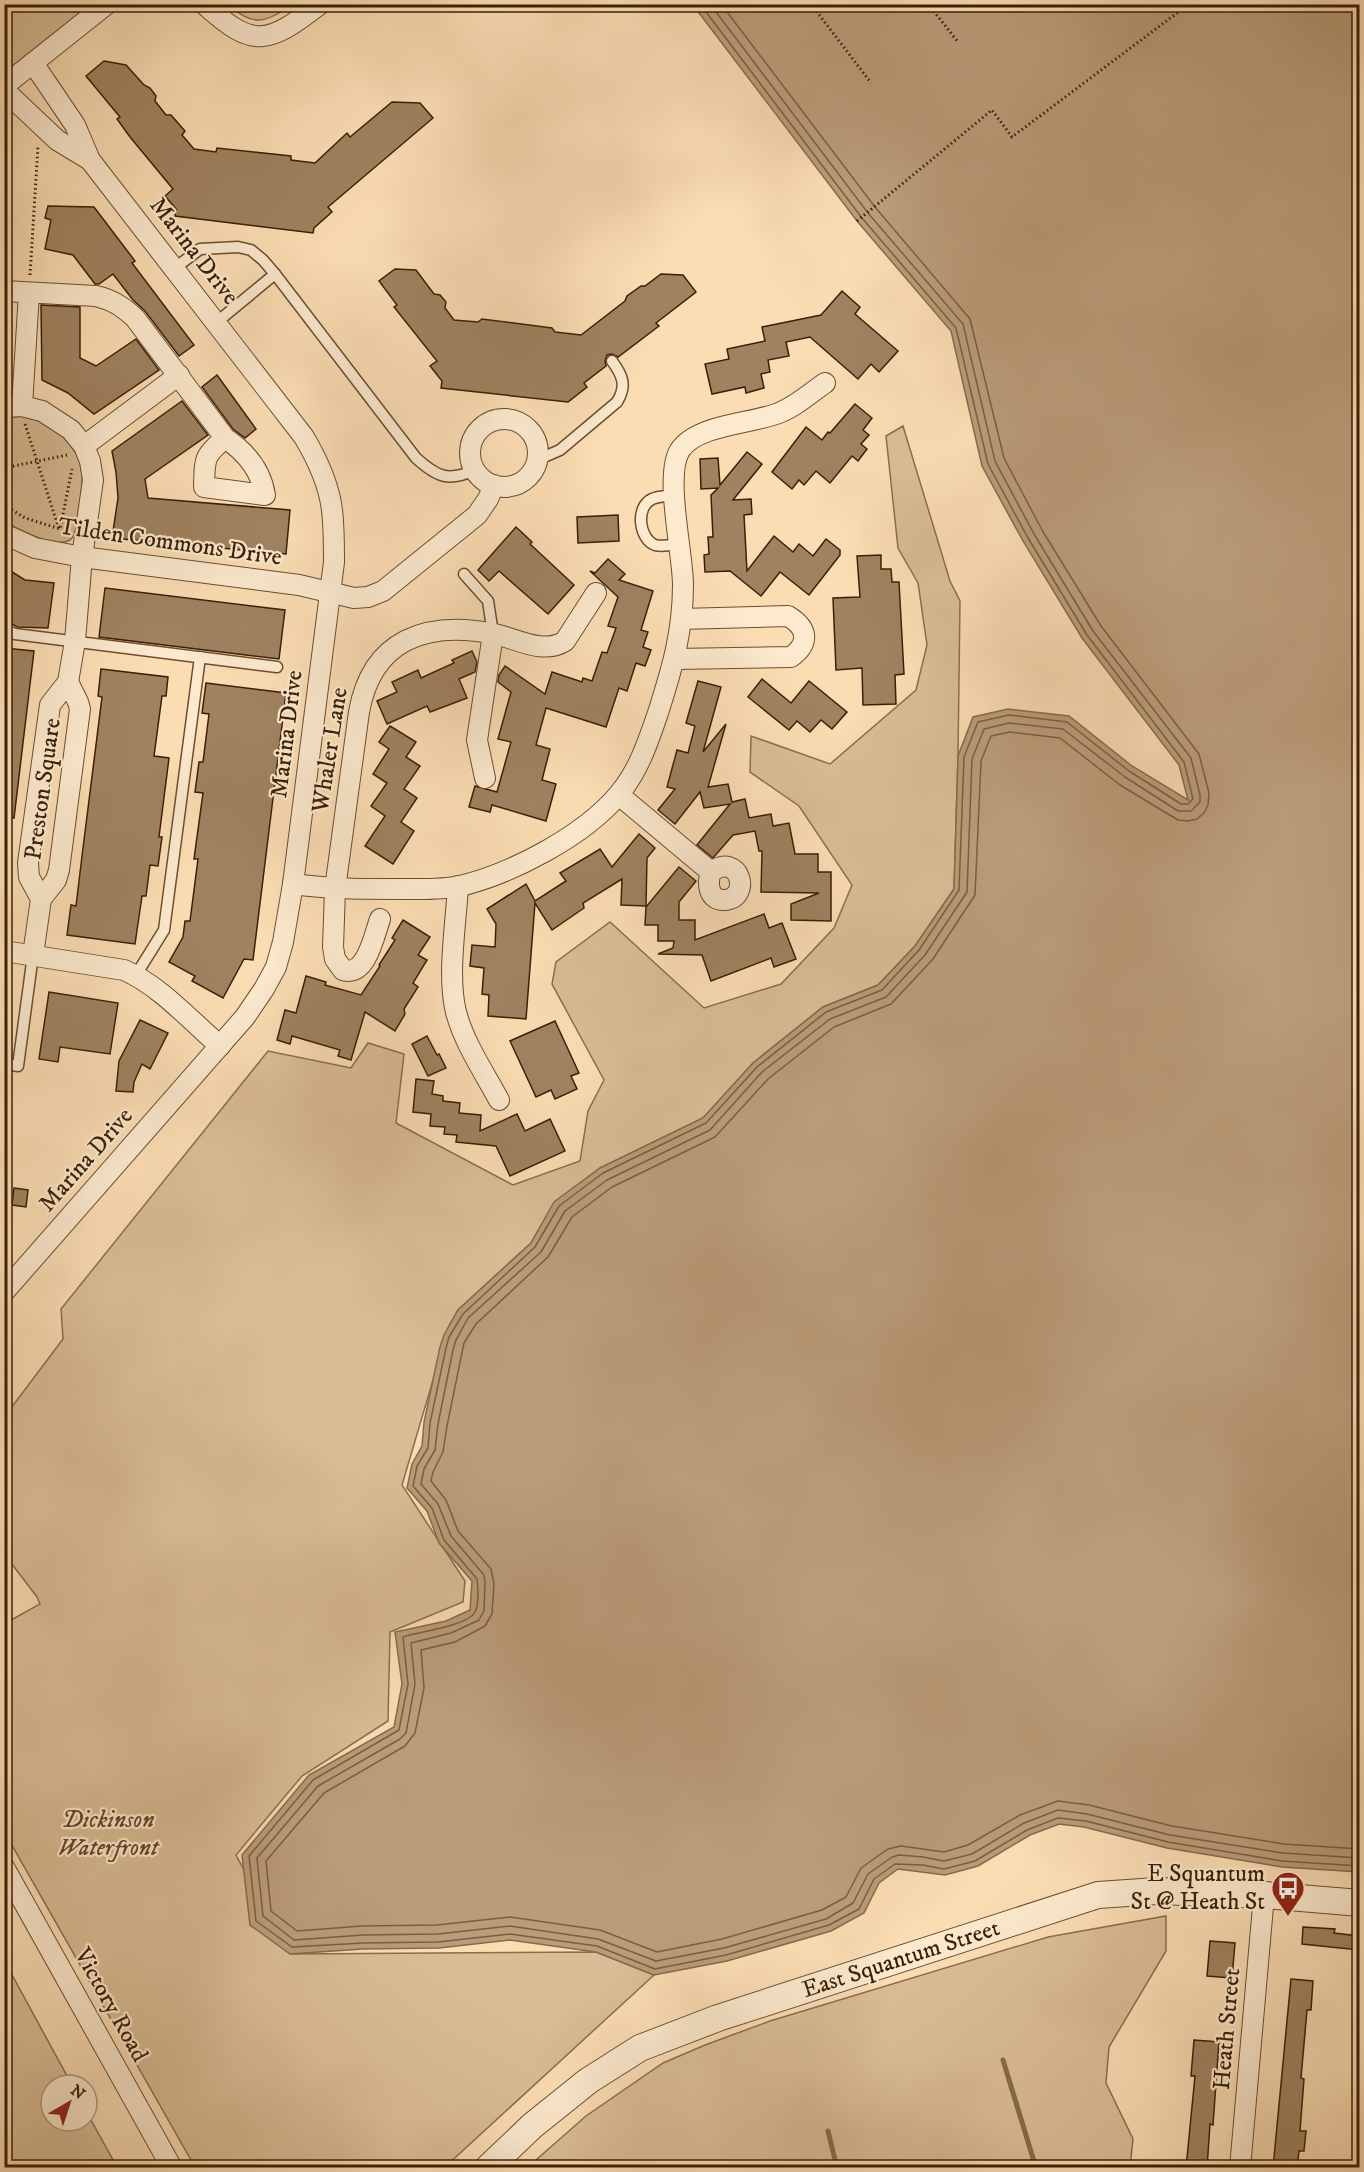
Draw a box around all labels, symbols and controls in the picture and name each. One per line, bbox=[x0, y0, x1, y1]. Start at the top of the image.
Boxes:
street label: Marina Drive bbox=[143, 191, 245, 311]
street label: Tilden Commons Drive bbox=[56, 511, 284, 573]
street label: Marina Drive bbox=[264, 668, 310, 800]
street label: Whaler Lane bbox=[305, 685, 355, 816]
street label: Preston Square bbox=[18, 716, 68, 862]
street label: Marina Drive bbox=[33, 1102, 140, 1218]
park label: Dickinson Waterfront bbox=[58, 1805, 160, 1863]
place label: E Squantum St @ Heath St bbox=[1131, 1859, 1265, 1917]
bus stop icon: E Squantum St @ Heath St bbox=[1270, 1870, 1306, 1917]
street label: East Squantum Street bbox=[798, 1913, 1004, 2005]
street label: Victory Road bbox=[67, 1942, 155, 2067]
street label: Heath Street bbox=[1207, 1967, 1247, 2091]
north arrow bbox=[39, 2073, 99, 2133]
text: N bbox=[66, 2080, 89, 2104]

